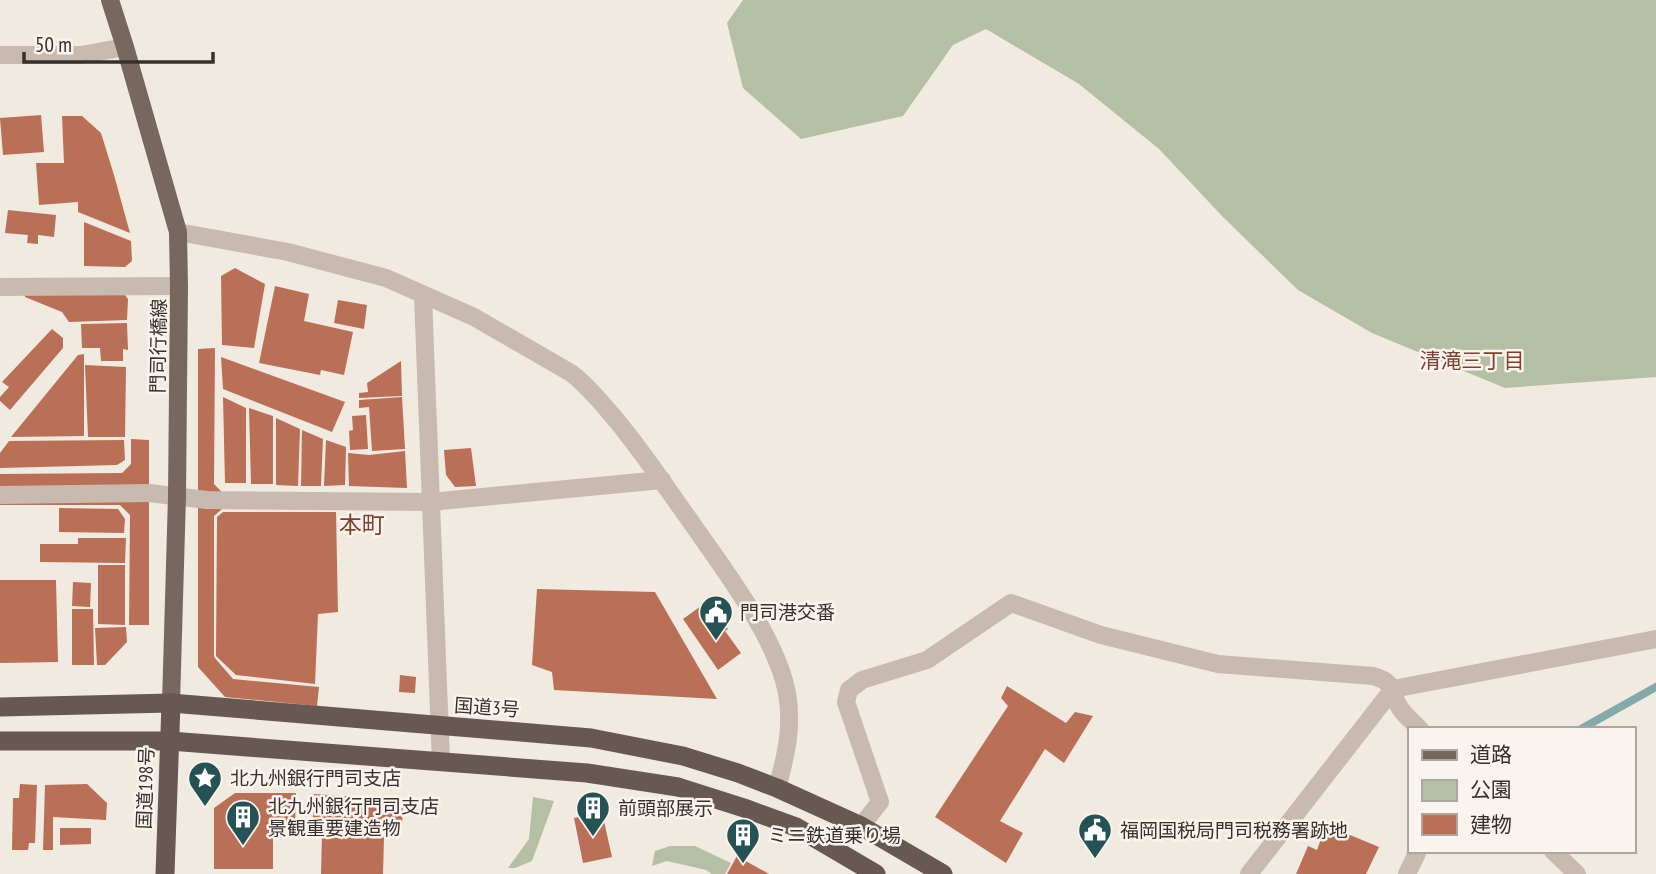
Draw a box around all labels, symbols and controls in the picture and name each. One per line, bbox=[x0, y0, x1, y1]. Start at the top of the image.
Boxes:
scale bar bbox=[24, 21, 214, 65]
text: 50 m bbox=[35, 31, 72, 58]
street label: 門司行橋線 bbox=[145, 298, 171, 394]
district label: 清滝三丁目 bbox=[1420, 347, 1525, 374]
district label: 本町 bbox=[339, 510, 385, 539]
public building icon: 門司港交番 bbox=[697, 593, 735, 642]
place label: 門司港交番 bbox=[740, 600, 835, 624]
street label: 国道3号 bbox=[453, 693, 521, 721]
legend bbox=[1408, 727, 1635, 853]
text: 道路 bbox=[1470, 741, 1512, 768]
street label: 国道198号 bbox=[132, 746, 158, 830]
place icon: 北九州銀行門司支店 bbox=[186, 759, 224, 808]
place label: 北九州銀行門司支店 bbox=[230, 766, 401, 790]
text: 公園 bbox=[1470, 776, 1512, 803]
building icon: 前頭部展示 bbox=[574, 789, 612, 838]
place label: 北九州銀行門司支店 景観重要建造物 bbox=[268, 794, 439, 840]
place label: 前頭部展示 bbox=[618, 796, 713, 820]
building icon: 北九州銀行門司支店 景観重要建造物 bbox=[224, 798, 262, 847]
public building icon: 福岡国税局門司税務署跡地 bbox=[1076, 811, 1114, 860]
text: 建物 bbox=[1470, 811, 1512, 838]
building icon: ミニ鉄道乗り場 bbox=[724, 816, 762, 865]
place label: 福岡国税局門司税務署跡地 bbox=[1120, 818, 1348, 842]
place label: ミニ鉄道乗り場 bbox=[768, 823, 901, 847]

